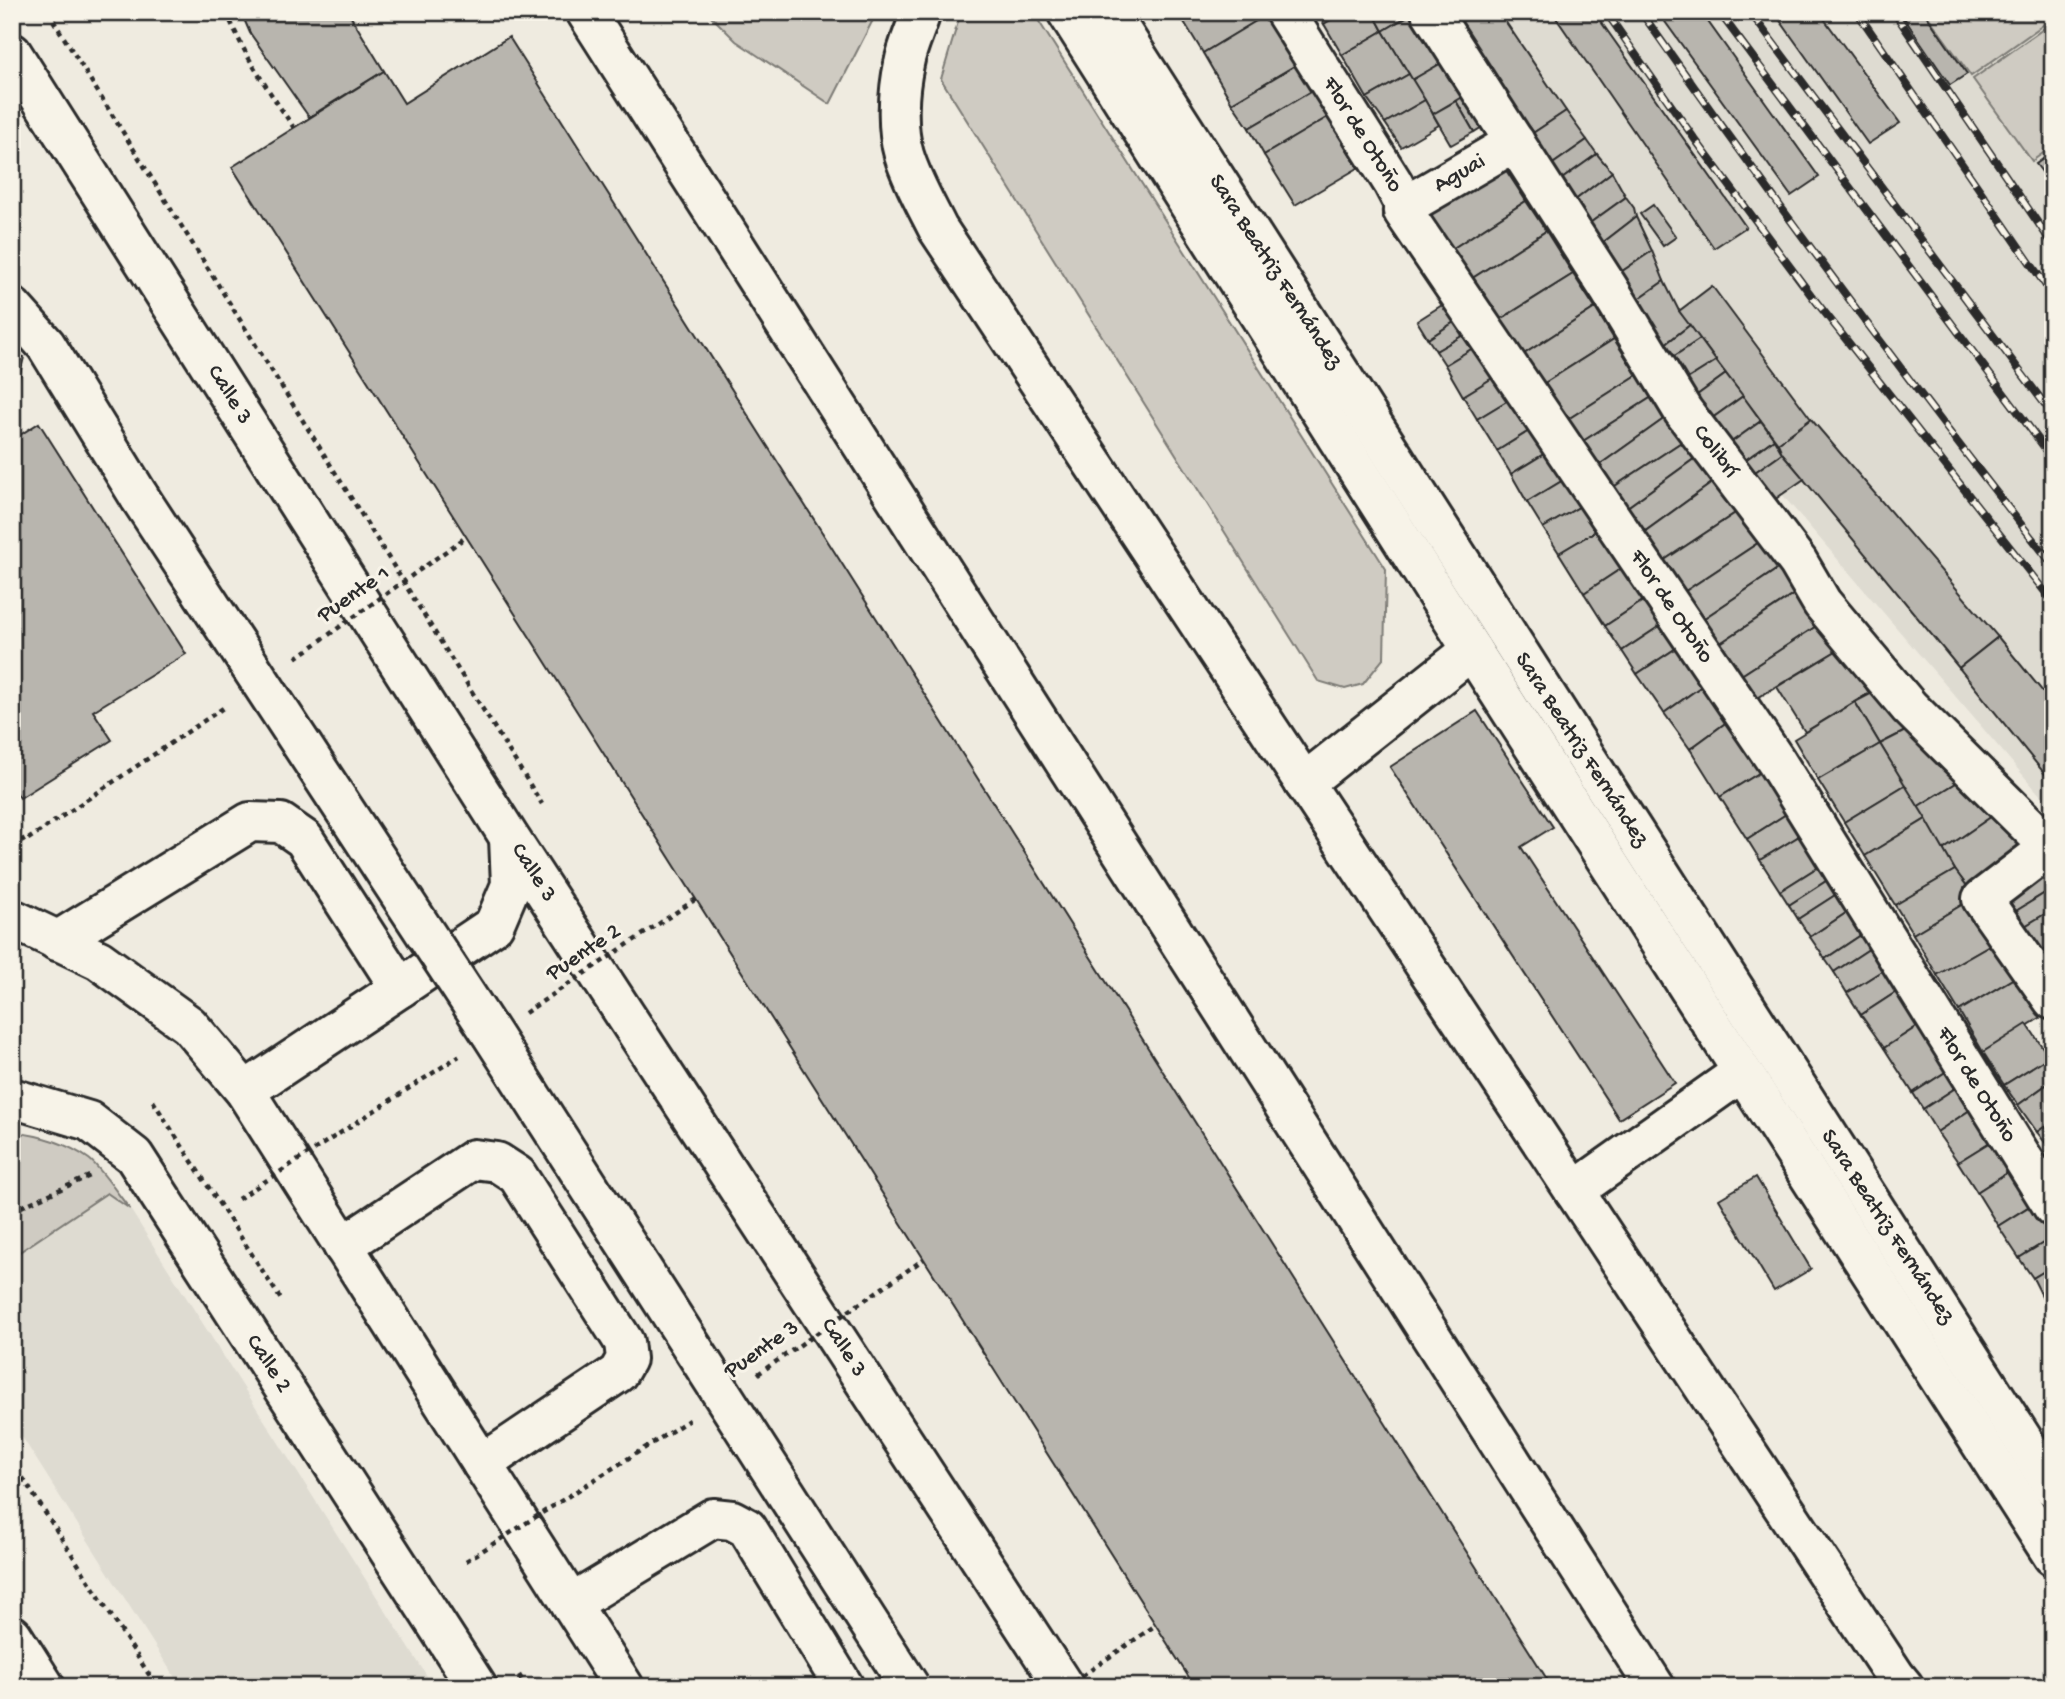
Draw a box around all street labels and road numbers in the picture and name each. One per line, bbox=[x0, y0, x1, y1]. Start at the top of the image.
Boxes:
street label: Flor de Otoño bbox=[1315, 71, 1408, 198]
street label: Aguai bbox=[1429, 149, 1491, 199]
street label: Sara Beatriz Fernández bbox=[1202, 170, 1348, 375]
street label: Calle 3 bbox=[200, 360, 258, 430]
street label: Colibrí bbox=[1686, 420, 1744, 485]
street label: Flor de Otoño bbox=[1623, 544, 1719, 669]
street label: Puente 1 bbox=[312, 560, 395, 630]
street label: Sara Beatriz Fernández bbox=[1508, 648, 1654, 853]
street label: Calle 3 bbox=[504, 839, 562, 907]
street label: Puente 2 bbox=[541, 918, 626, 988]
street label: Flor de Otoño bbox=[1929, 1021, 2022, 1148]
street label: Sara Beatriz Fernández bbox=[1814, 1125, 1960, 1330]
street label: Calle 3 bbox=[814, 1314, 872, 1382]
street label: Puente 3 bbox=[719, 1315, 805, 1386]
street label: Calle 2 bbox=[239, 1330, 297, 1398]

